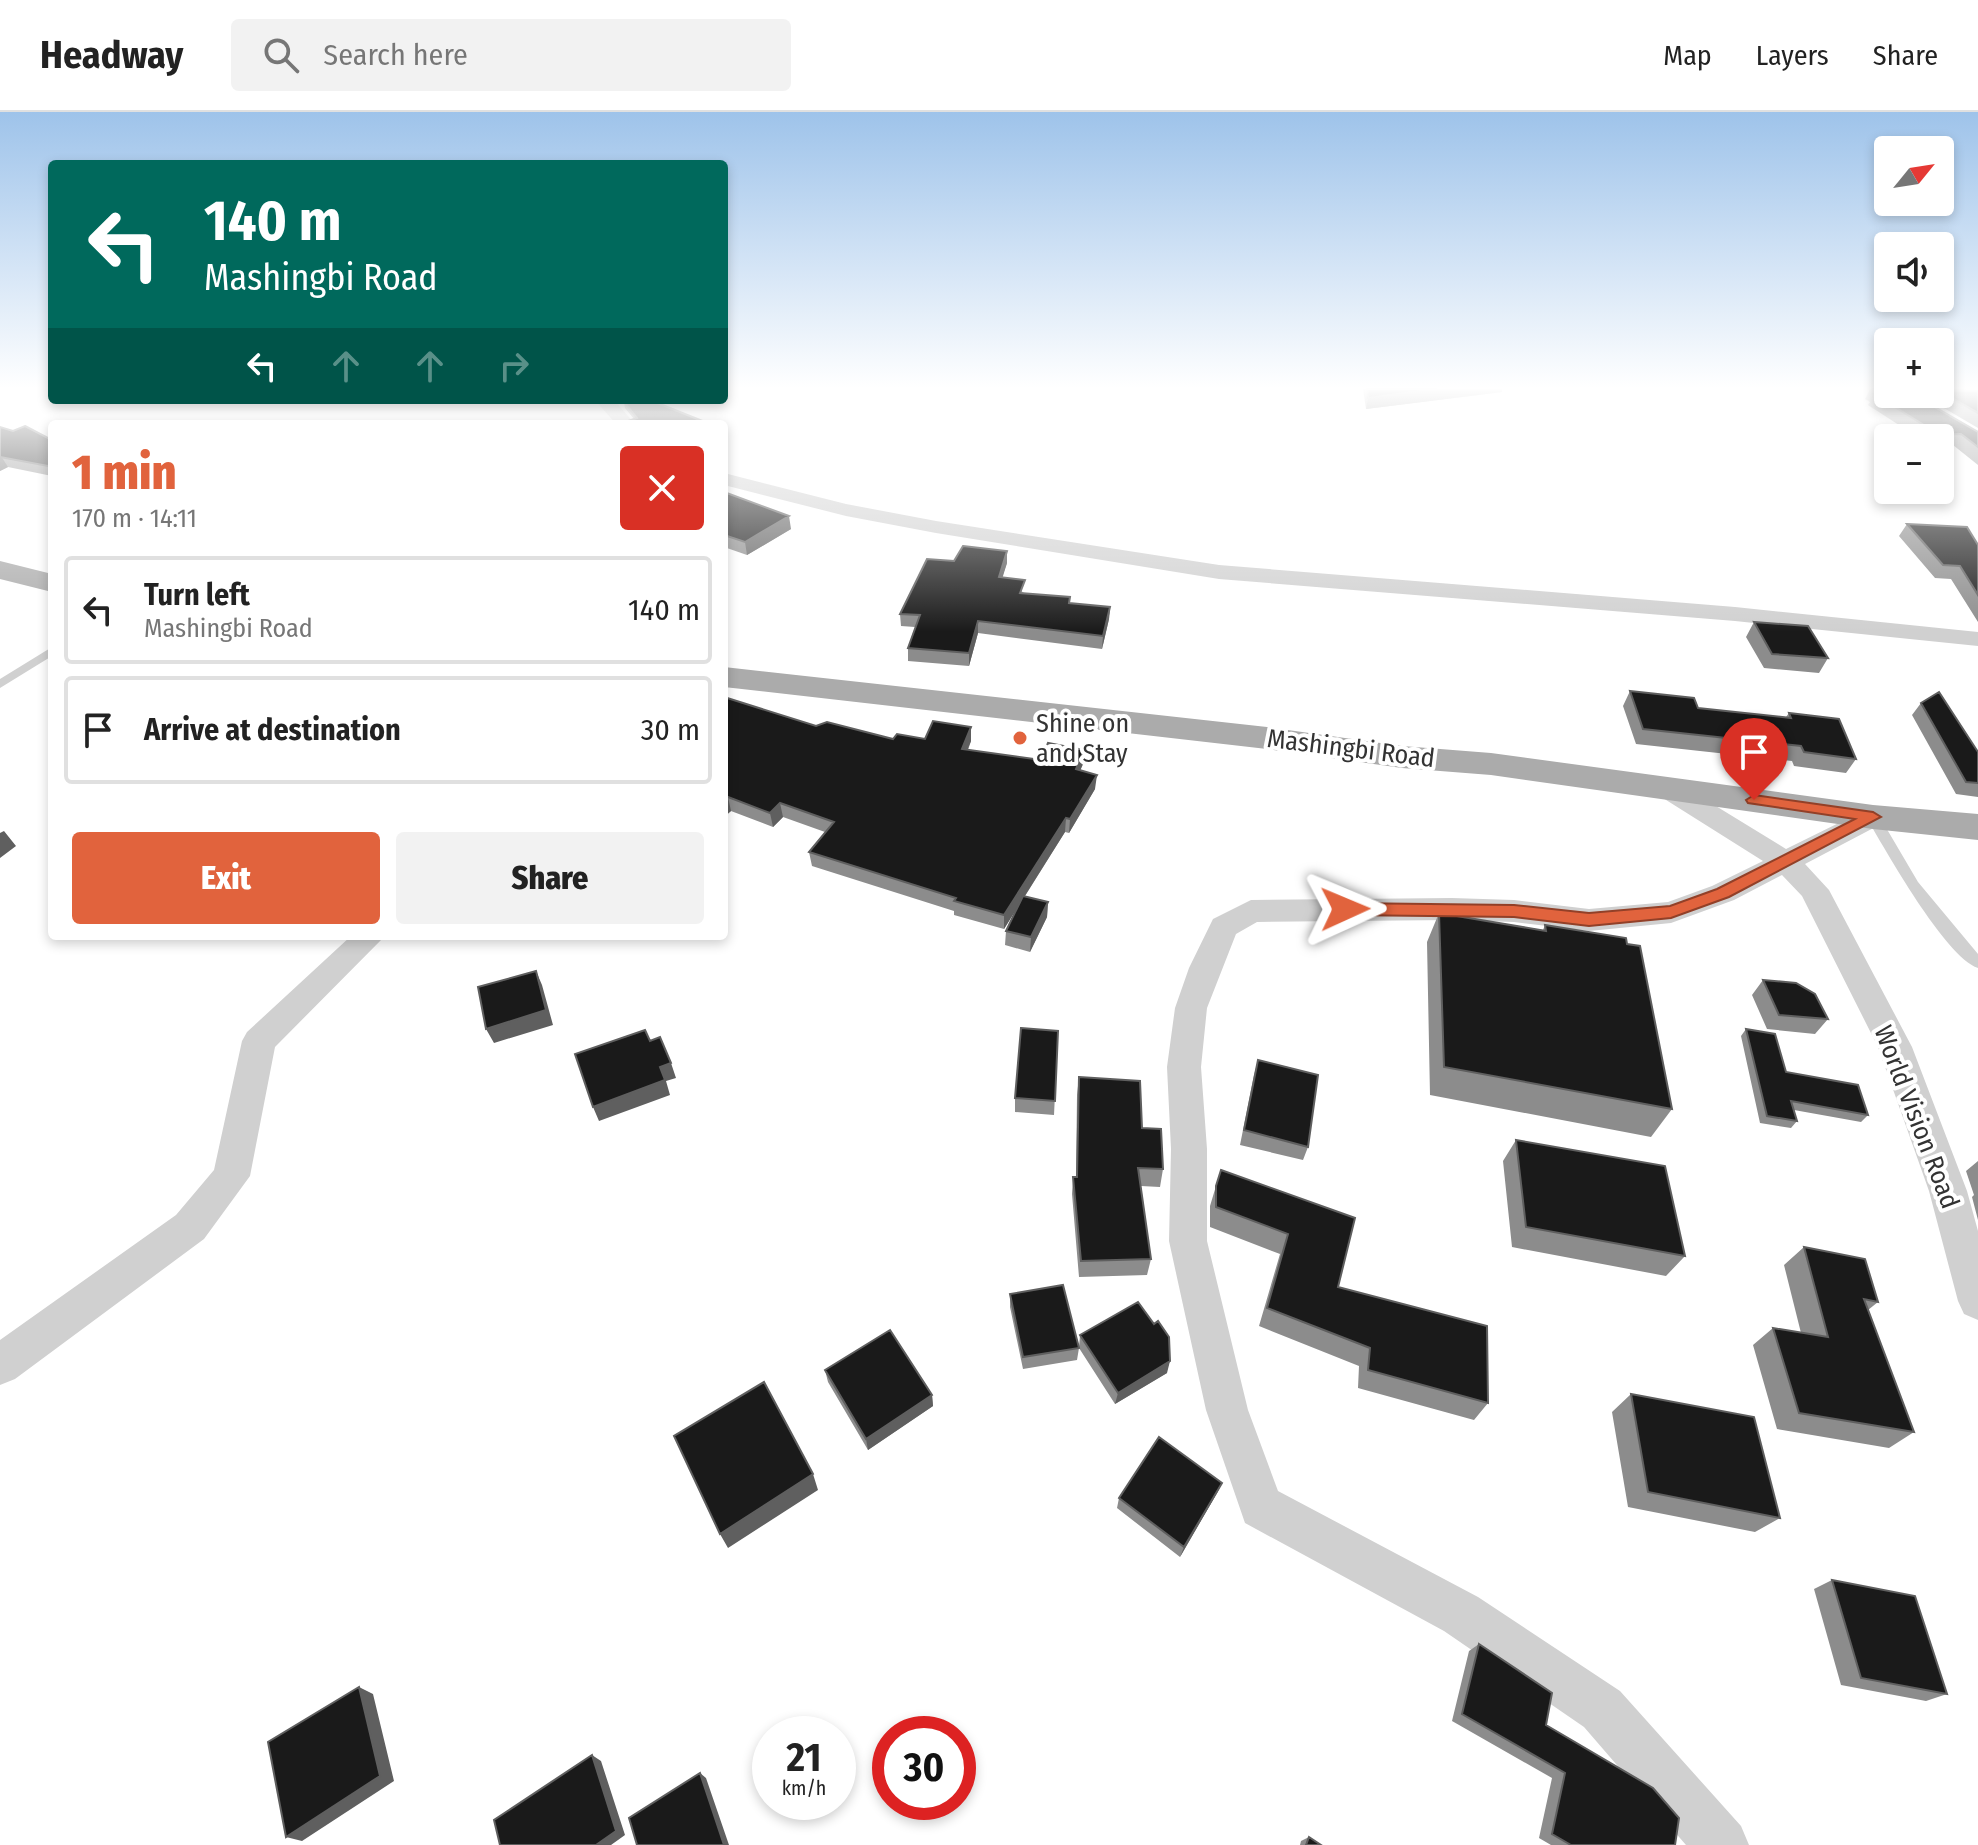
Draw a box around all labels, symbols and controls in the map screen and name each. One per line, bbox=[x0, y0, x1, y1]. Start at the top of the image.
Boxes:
search box bbox=[231, 19, 791, 91]
text: Headway bbox=[40, 32, 183, 78]
icon: search bbox=[259, 33, 303, 77]
text: Search here bbox=[323, 37, 468, 73]
text: Map bbox=[1663, 39, 1712, 72]
text: Layers bbox=[1756, 39, 1829, 72]
text: Share bbox=[1873, 39, 1938, 72]
north arrow bbox=[1874, 136, 1954, 216]
map controls bbox=[1874, 136, 1954, 504]
text: 140 m bbox=[204, 188, 341, 255]
icon: left bbox=[72, 192, 176, 296]
button: sound bbox=[1874, 232, 1954, 312]
text: Mashingbi Road bbox=[204, 256, 438, 300]
button: + bbox=[1874, 328, 1954, 408]
icon: left bbox=[240, 344, 284, 388]
icon: ahead bbox=[324, 344, 368, 388]
icon: ahead bbox=[408, 344, 452, 388]
icon: right bbox=[492, 344, 536, 388]
button: − bbox=[1874, 424, 1954, 504]
text: 1 min bbox=[72, 444, 176, 502]
button: close bbox=[620, 446, 704, 530]
text: 170 m · 14:11 bbox=[72, 503, 197, 534]
text: Turn left bbox=[144, 577, 250, 613]
icon: left bbox=[76, 588, 120, 632]
text: 140 m bbox=[628, 592, 700, 628]
text: Mashingbi Road bbox=[144, 613, 313, 644]
icon: arrive bbox=[76, 708, 120, 752]
place label: Shine on and Stay bbox=[1036, 708, 1129, 769]
text: Arrive at destination bbox=[144, 712, 401, 748]
text: 30 m bbox=[641, 712, 700, 748]
pin bbox=[1720, 718, 1788, 800]
street label: Mashingbi Road bbox=[1265, 723, 1437, 774]
marker: Shine on and Stay bbox=[1011, 729, 1029, 747]
icon: arrive bbox=[1732, 730, 1776, 774]
button: Exit bbox=[72, 832, 380, 924]
button: Share bbox=[396, 832, 704, 924]
position arrow bbox=[1303, 867, 1387, 951]
street label: World Vision Road bbox=[1867, 1021, 1966, 1213]
speed limit sign: 30 bbox=[872, 1716, 976, 1820]
text: 21 bbox=[787, 1734, 821, 1782]
text: km/h bbox=[782, 1776, 826, 1800]

